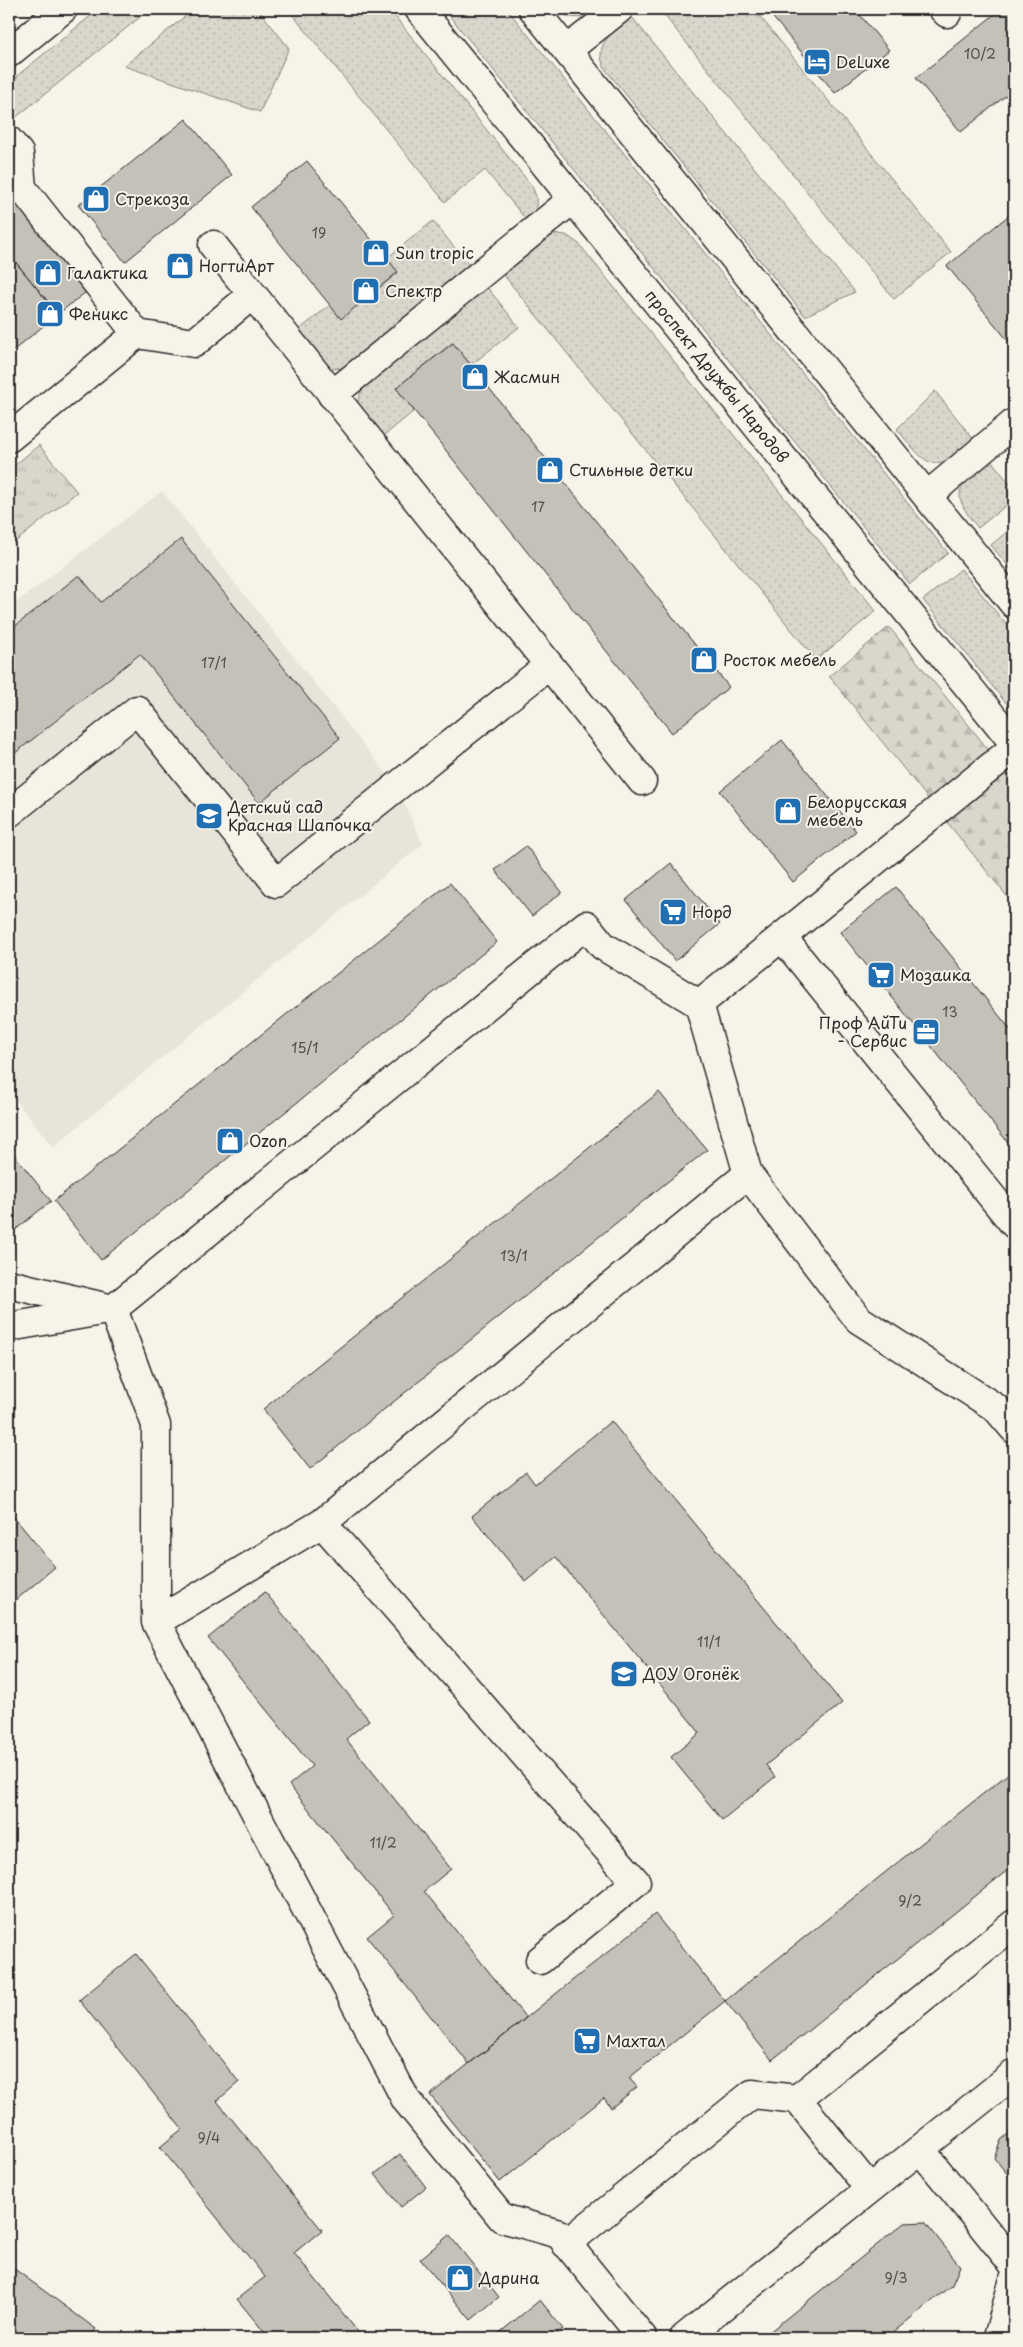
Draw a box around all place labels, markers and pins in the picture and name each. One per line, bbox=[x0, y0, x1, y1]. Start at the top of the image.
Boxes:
hotel icon: DeLuxe bbox=[802, 47, 832, 77]
place label: DeLuxe bbox=[836, 49, 891, 73]
shop icon: Стрекоза bbox=[81, 184, 111, 214]
place label: Стрекоза bbox=[115, 186, 189, 210]
shop icon: Sun tropic bbox=[361, 238, 391, 268]
place label: Sun tropic bbox=[395, 240, 474, 264]
shop icon: НогтиАрт bbox=[165, 251, 195, 281]
place label: НогтиАрт bbox=[199, 253, 274, 277]
shop icon: Галактика bbox=[33, 258, 63, 288]
place label: Галактика bbox=[67, 260, 148, 284]
shop icon: Спектр bbox=[351, 276, 381, 306]
place label: Спектр bbox=[385, 278, 442, 302]
shop icon: Феникс bbox=[35, 299, 65, 329]
place label: Феникс bbox=[69, 301, 128, 325]
shop icon: Жасмин bbox=[460, 362, 490, 392]
place label: Жасмин bbox=[493, 364, 560, 388]
shop icon: Стильные детки bbox=[535, 455, 565, 485]
place label: Стильные детки bbox=[569, 457, 693, 481]
shop icon: Росток мебель bbox=[689, 645, 719, 675]
place label: Росток мебель bbox=[723, 647, 836, 671]
place label: Белорусская мебель bbox=[807, 789, 907, 831]
place label: Детский сад Красная Шапочка bbox=[227, 794, 372, 836]
shop icon: Белорусская мебель bbox=[773, 796, 803, 826]
school or university icon: Детский сад Красная Шапочка bbox=[194, 801, 224, 831]
supermarket icon: Норд bbox=[658, 897, 688, 927]
place label: Норд bbox=[692, 899, 732, 923]
supermarket icon: Мозаика bbox=[866, 960, 896, 990]
place label: Мозаика bbox=[900, 962, 971, 986]
place label: Проф АйТи - Сервис bbox=[819, 1010, 907, 1052]
office icon: Проф АйТи - Сервис bbox=[911, 1017, 941, 1047]
shop icon: Ozon bbox=[215, 1126, 245, 1156]
place label: Ozon bbox=[249, 1128, 287, 1152]
school or university icon: ДОУ Огонёк bbox=[609, 1659, 639, 1689]
place label: ДОУ Огонёк bbox=[642, 1661, 740, 1685]
supermarket icon: Махтал bbox=[572, 2026, 602, 2056]
place label: Махтал bbox=[606, 2028, 666, 2052]
shop icon: Дарина bbox=[445, 2263, 475, 2293]
place label: Дарина bbox=[478, 2265, 539, 2289]

